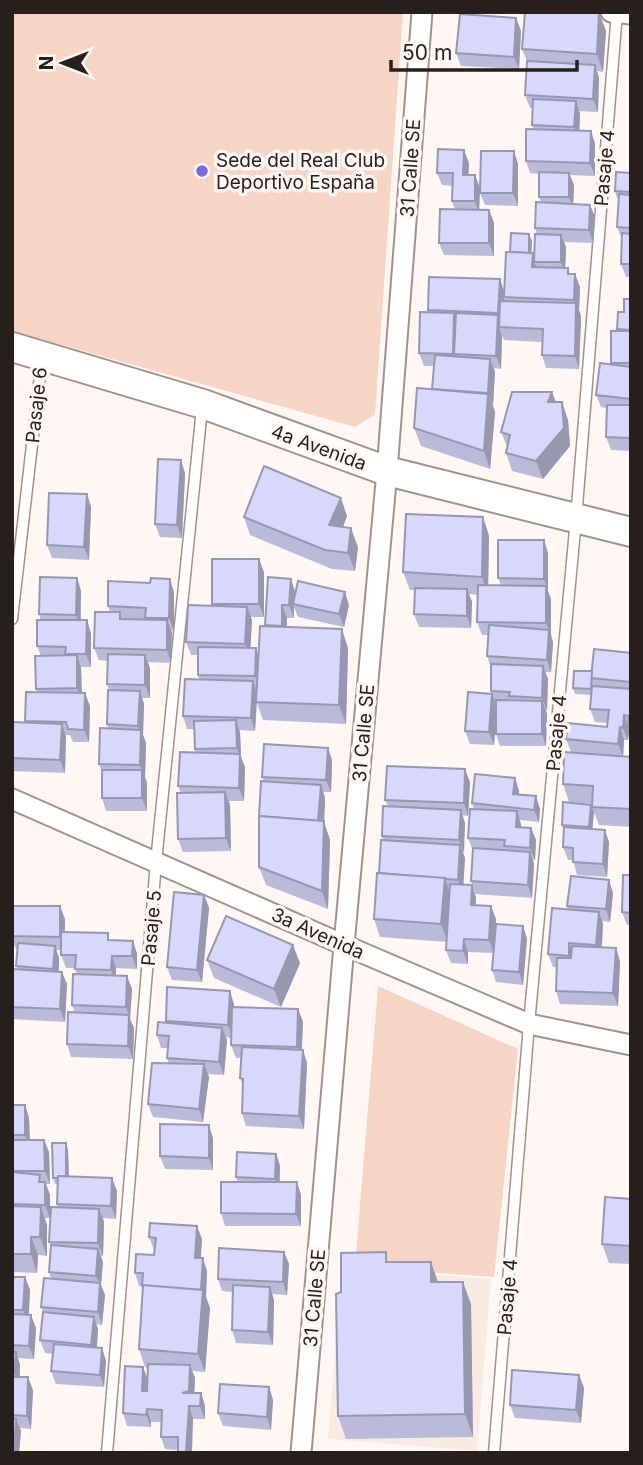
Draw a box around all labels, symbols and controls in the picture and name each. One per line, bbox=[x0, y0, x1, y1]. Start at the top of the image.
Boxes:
north arrow bbox=[28, 28, 98, 98]
scale bar bbox=[391, 28, 576, 72]
text: 50 m bbox=[402, 40, 452, 65]
text: N bbox=[35, 56, 58, 70]
street label: 31 Calle SE bbox=[396, 118, 425, 218]
street label: Pasaje 4 bbox=[590, 129, 619, 207]
place label: Sede del Real Club Deportivo España bbox=[216, 149, 385, 194]
marker: Sede del Real Club Deportivo España bbox=[194, 163, 210, 179]
street label: Pasaje 6 bbox=[21, 366, 52, 444]
street label: 4a Avenida bbox=[268, 420, 370, 475]
street label: 31 Calle SE bbox=[348, 683, 379, 783]
street label: Pasaje 4 bbox=[542, 694, 571, 772]
street label: Pasaje 5 bbox=[137, 889, 166, 967]
street label: 3a Avenida bbox=[268, 903, 368, 964]
street label: 31 Calle SE bbox=[299, 1248, 330, 1348]
street label: Pasaje 4 bbox=[493, 1258, 522, 1336]

